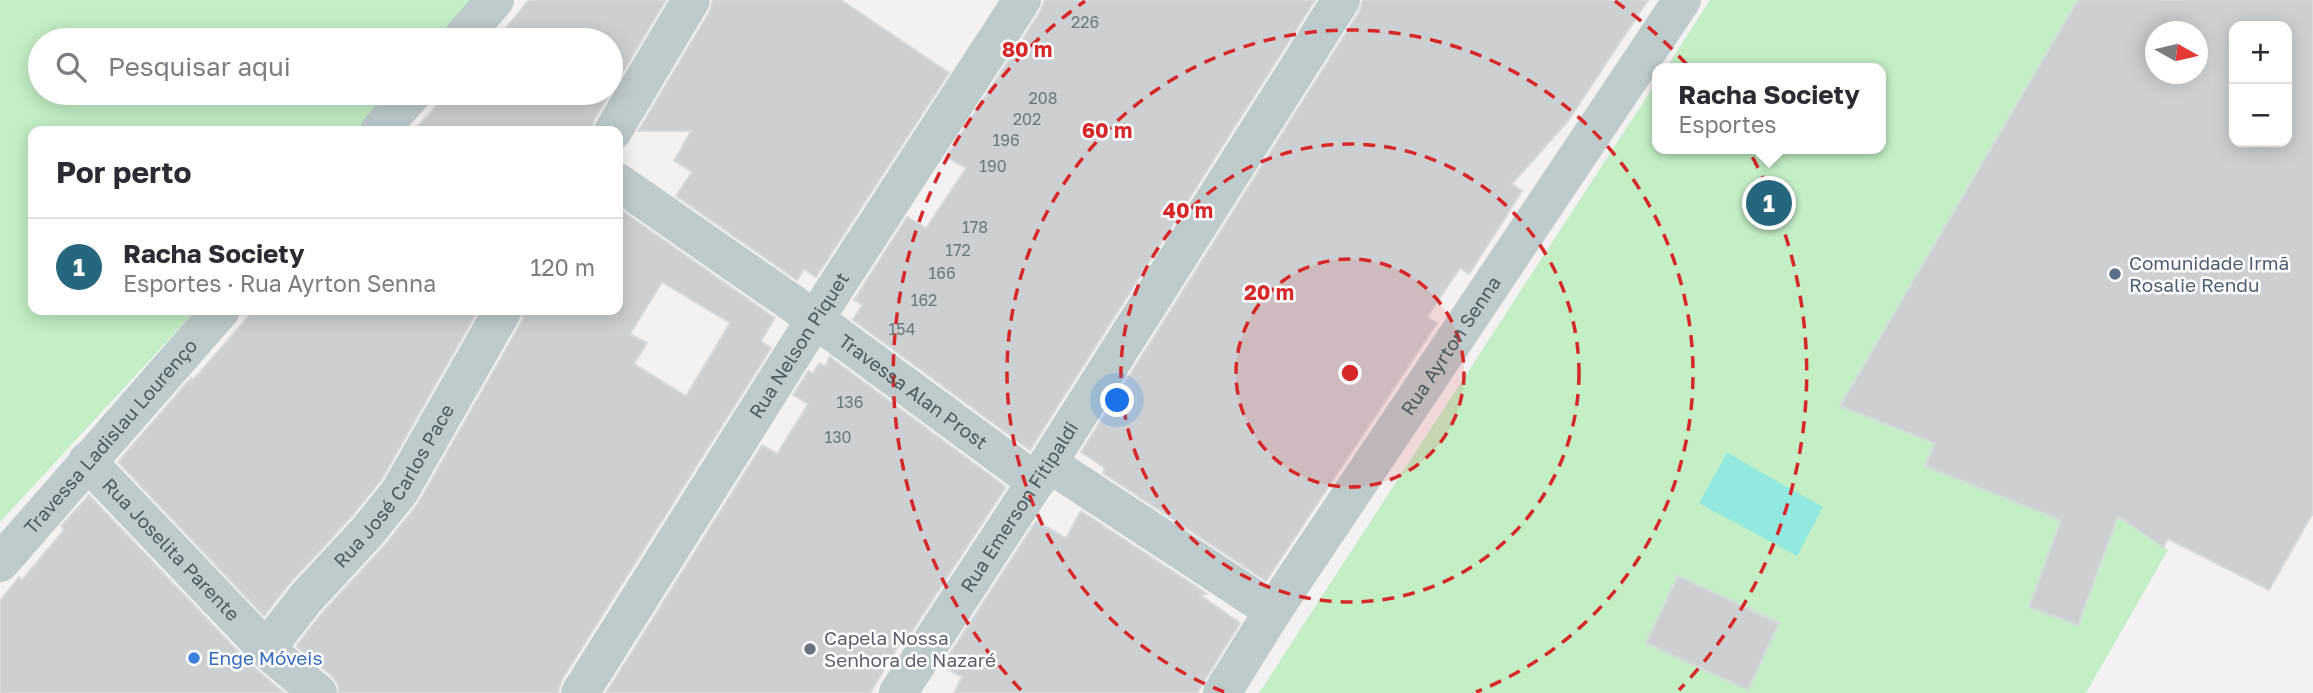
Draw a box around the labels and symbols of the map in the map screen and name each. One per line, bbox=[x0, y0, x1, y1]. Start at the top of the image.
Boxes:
house number: 226 bbox=[1071, 12, 1099, 32]
north arrow bbox=[2145, 21, 2208, 84]
text: 80 m bbox=[1002, 36, 1052, 62]
house number: 208 bbox=[1029, 88, 1057, 108]
house number: 202 bbox=[1013, 109, 1041, 129]
text: 60 m bbox=[1082, 117, 1132, 143]
house number: 196 bbox=[992, 130, 1020, 150]
house number: 190 bbox=[979, 156, 1007, 176]
pin: 1 bbox=[1746, 177, 1792, 229]
text: 40 m bbox=[1163, 197, 1213, 223]
house number: 178 bbox=[962, 217, 988, 237]
house number: 172 bbox=[945, 240, 971, 260]
place label: Comunidade Irmã Rosalie Rendu bbox=[2129, 251, 2289, 296]
house number: 166 bbox=[928, 263, 956, 283]
marker: Comunidade Irmã Rosalie Rendu bbox=[2107, 266, 2123, 282]
street label: Rua Nelson Piquet bbox=[744, 268, 853, 422]
street label: Rua Ayrton Senna bbox=[1396, 271, 1505, 419]
text: 20 m bbox=[1244, 279, 1294, 305]
house number: 162 bbox=[911, 290, 937, 310]
house number: 154 bbox=[889, 319, 915, 339]
street label: Travessa Alan Prost bbox=[835, 329, 992, 453]
street label: Travessa Ladislau Lourenço bbox=[19, 334, 202, 538]
centre of rings bbox=[1338, 361, 1362, 385]
your location bbox=[1100, 383, 1134, 417]
house number: 136 bbox=[837, 392, 863, 412]
street label: Rua José Carlos Pace bbox=[328, 400, 458, 572]
street label: Rua Emerson Fitipaldi bbox=[955, 417, 1082, 596]
house number: 130 bbox=[824, 427, 852, 447]
street label: Rua Joselita Parente bbox=[98, 473, 245, 625]
place label: Capela Nossa Senhora de Nazaré bbox=[824, 626, 996, 671]
marker: Capela Nossa Senhora de Nazaré bbox=[802, 641, 818, 657]
place label: Enge Móveis bbox=[208, 646, 323, 669]
marker: Enge Móveis bbox=[186, 650, 202, 666]

